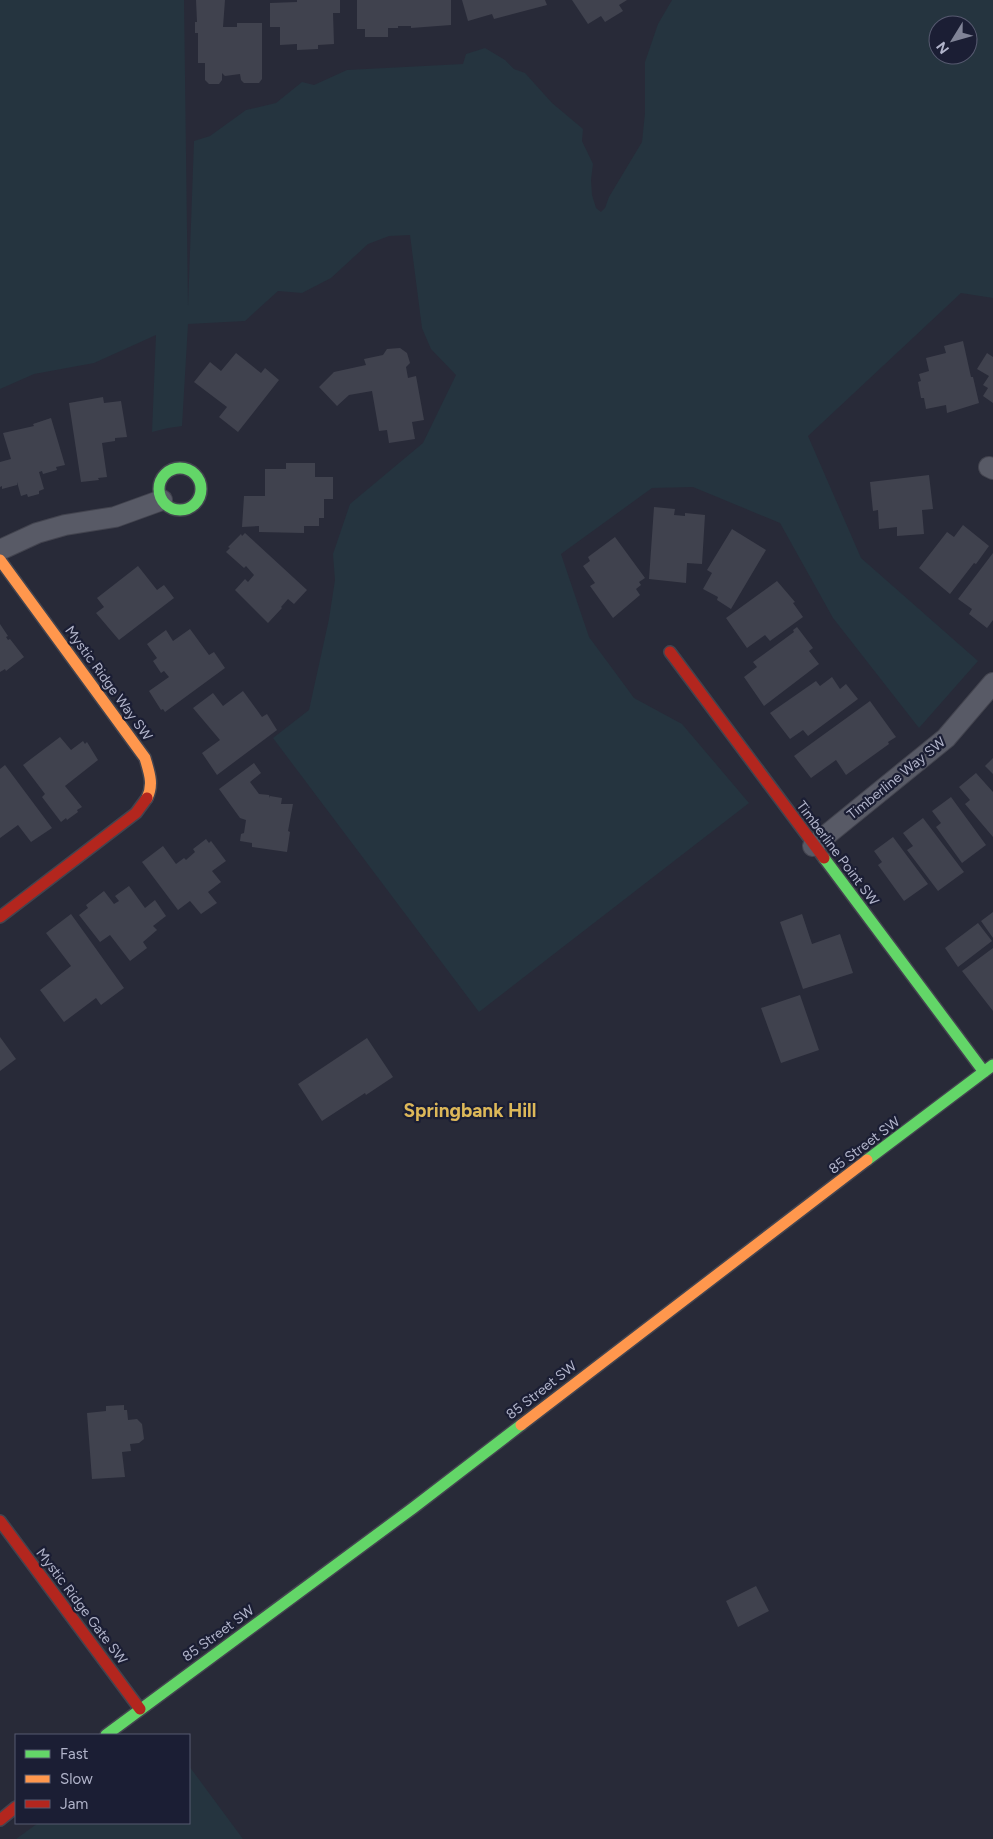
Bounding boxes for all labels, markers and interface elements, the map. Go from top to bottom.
north arrow [928,15,978,65]
text: N [933,38,953,57]
street label: Mystic Ridge Way SW [61,623,156,744]
street label: Timberline Way SW [844,733,949,823]
street label: Timberline Point SW [793,798,883,909]
district label: Springbank Hill [404,1099,536,1122]
street label: 85 Street SW [825,1113,904,1178]
street label: 85 Street SW [503,1357,580,1423]
street label: Mystic Ridge Gate SW [32,1545,131,1668]
street label: 85 Street SW [179,1601,258,1665]
legend [15,1734,190,1824]
text: Fast [60,1745,89,1763]
text: Slow [60,1770,93,1788]
text: Jam [60,1795,88,1813]

